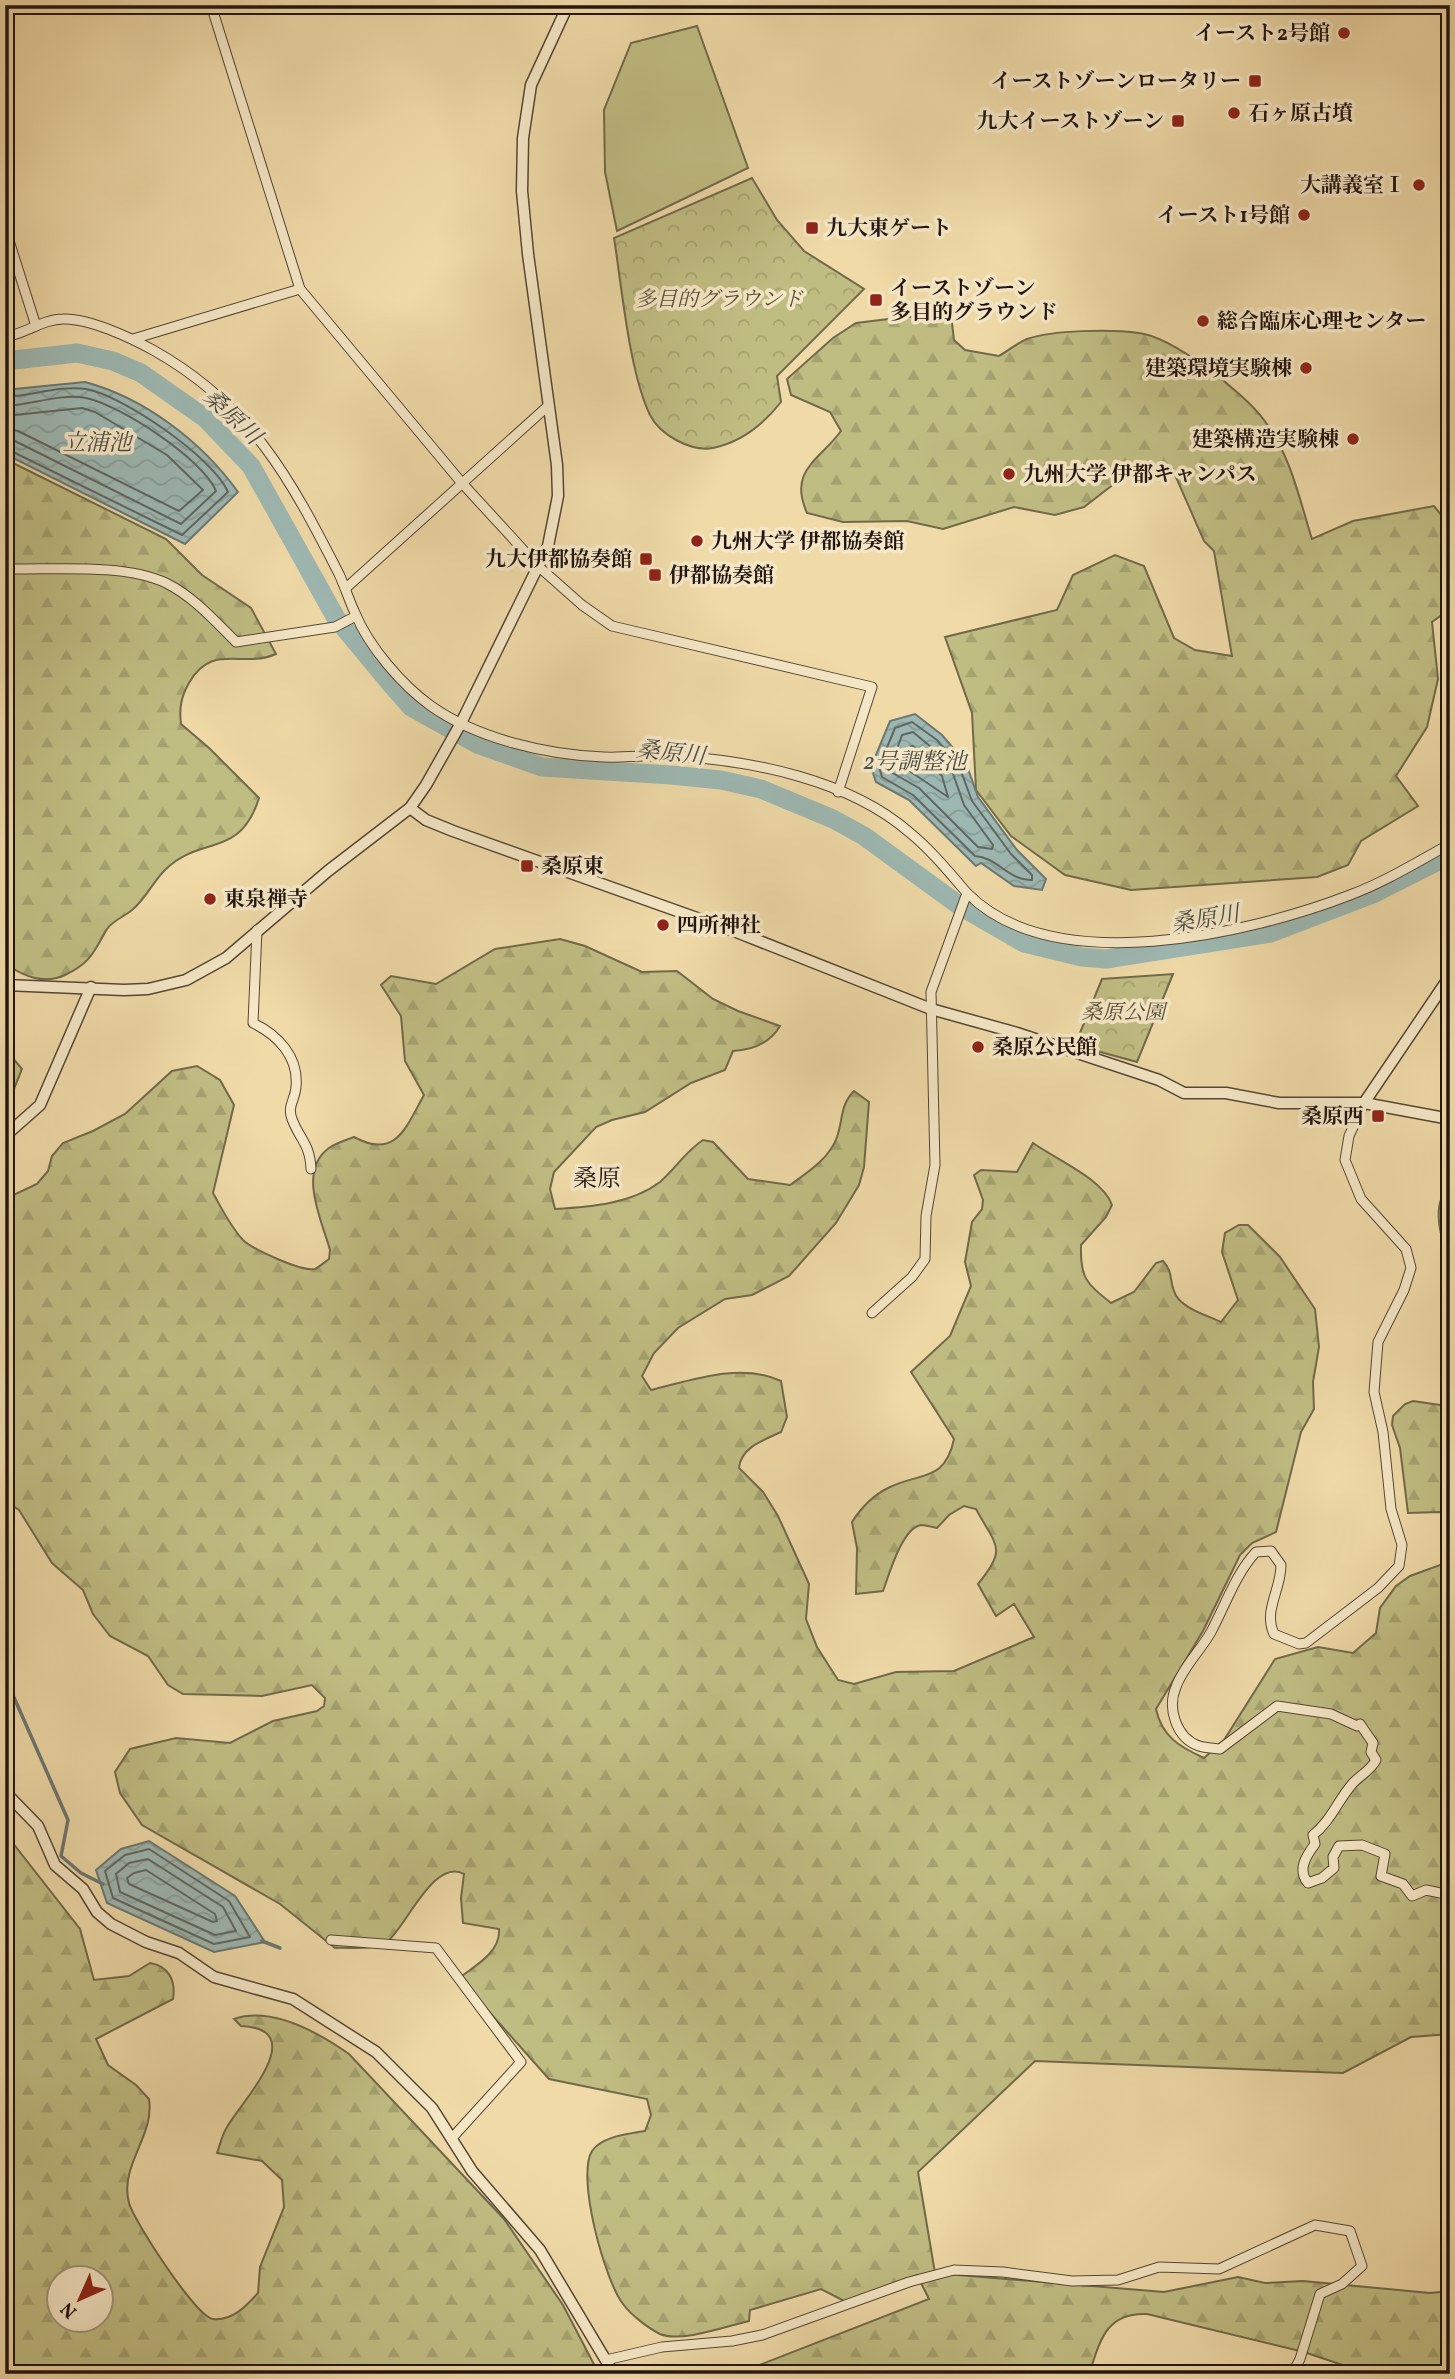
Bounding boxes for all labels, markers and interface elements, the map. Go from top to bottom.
place label: イースト2号館 [1194,20,1330,49]
marker: イースト2号館 [1336,25,1352,41]
place label: イーストゾーンロータリー [990,68,1241,97]
marker: イーストゾーンロータリー [1247,73,1263,89]
place label: 石ヶ原古墳 [1248,100,1353,129]
marker: 石ヶ原古墳 [1226,105,1242,121]
place label: 九大イーストゾーン [976,108,1164,137]
marker: 九大イーストゾーン [1170,113,1186,129]
place label: 大講義室Ⅰ [1300,172,1405,201]
marker: 大講義室Ⅰ [1411,177,1427,193]
place label: イースト1号館 [1157,202,1290,231]
marker: イースト1号館 [1296,207,1312,223]
place label: 九大東ゲート [826,215,952,244]
marker: 九大東ゲート [804,220,820,236]
place label: イーストゾーン 多目的グラウンド [890,275,1058,328]
park label: 多目的グラウンド [635,286,804,315]
marker: イーストゾーン 多目的グラウンド [868,292,884,308]
place label: 総合臨床心理センター [1217,308,1426,337]
marker: 総合臨床心理センター [1195,313,1211,329]
place label: 建築環境実験棟 [1145,355,1292,384]
marker: 建築環境実験棟 [1298,360,1314,376]
water label: 桑原川 [195,382,270,455]
place label: 建築構造実験棟 [1192,426,1339,455]
water label: 立浦池 [63,428,135,460]
marker: 建築構造実験棟 [1345,431,1361,447]
place label: 九州大学 伊都キャンパス [1023,461,1257,490]
marker: 九州大学 伊都キャンパス [1001,466,1017,482]
place label: 九州大学 伊都協奏館 [711,528,904,557]
marker: 九州大学 伊都協奏館 [689,533,705,549]
place label: 九大伊都協奏館 [485,546,632,575]
marker: 九大伊都協奏館 [638,551,654,567]
place label: 伊都協奏館 [669,562,774,591]
marker: 伊都協奏館 [647,567,663,583]
water label: 桑原川 [635,734,710,774]
water label: 2号調整池 [863,747,970,779]
place label: 桑原東 [541,853,604,882]
marker: 桑原東 [519,858,535,874]
place label: 東泉禅寺 [224,886,308,915]
marker: 東泉禅寺 [202,891,218,907]
water label: 桑原川 [1169,898,1245,941]
place label: 四所神社 [677,912,761,941]
marker: 四所神社 [655,917,671,933]
park label: 桑原公園 [1081,999,1168,1028]
place label: 桑原公民館 [992,1034,1097,1063]
marker: 桑原公民館 [970,1039,986,1055]
place label: 桑原西 [1301,1103,1364,1132]
marker: 桑原西 [1370,1108,1386,1124]
district label: 桑原 [573,1163,621,1197]
north arrow [46,2264,116,2334]
text: N [55,2295,83,2324]

